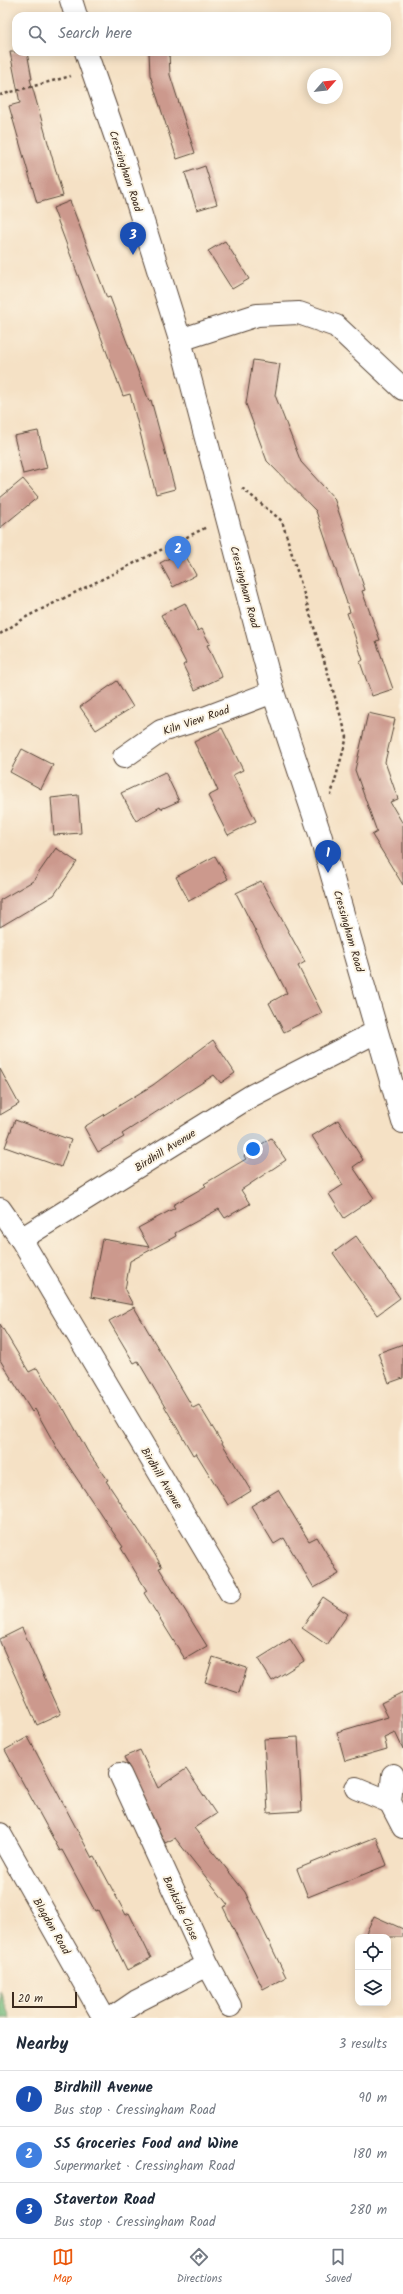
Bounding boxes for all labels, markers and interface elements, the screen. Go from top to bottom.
search box [12,12,391,56]
text: Search here [58,22,132,46]
icon: search [26,23,48,45]
north arrow [307,68,343,104]
street label: Cressingham Road [103,128,147,215]
pin: 3 [120,222,146,255]
pin: 2 [165,536,191,569]
street label: Cressingham Road [224,544,264,631]
street label: Kiln View Road [161,701,233,741]
pin: 1 [315,840,341,873]
street label: Cressingham Road [328,888,368,975]
street label: Birdhill Avenue [131,1125,200,1177]
your location [243,1139,263,1159]
street label: Birdhill Avenue [136,1444,187,1513]
street label: Bankside Close [157,1873,203,1944]
street label: Blagdon Road [28,1895,75,1959]
map controls [355,1934,391,2006]
button: locate [355,1934,391,1970]
button: layers [355,1970,391,2006]
scale bar [12,1990,77,2009]
text: 20 m [18,1990,43,2008]
text: Nearby [16,2031,68,2058]
text: 3 results [339,2034,387,2055]
text: Birdhill Avenue [54,2076,153,2100]
text: 1 [27,2088,31,2109]
text: 90 m [359,2088,387,2109]
text: Bus stop · Cressingham Road [54,2100,215,2121]
text: SS Groceries Food and Wine [54,2132,238,2156]
text: 2 [25,2144,33,2165]
text: 180 m [353,2144,387,2165]
text: Supermarket · Cressingham Road [54,2156,235,2177]
text: Staverton Road [54,2188,155,2212]
text: 3 [25,2200,33,2221]
text: 280 m [350,2200,387,2221]
text: Bus stop · Cressingham Road [54,2212,215,2233]
tab: Map [52,2246,74,2288]
tab: Directions [177,2246,222,2288]
tab: Saved [325,2246,351,2288]

